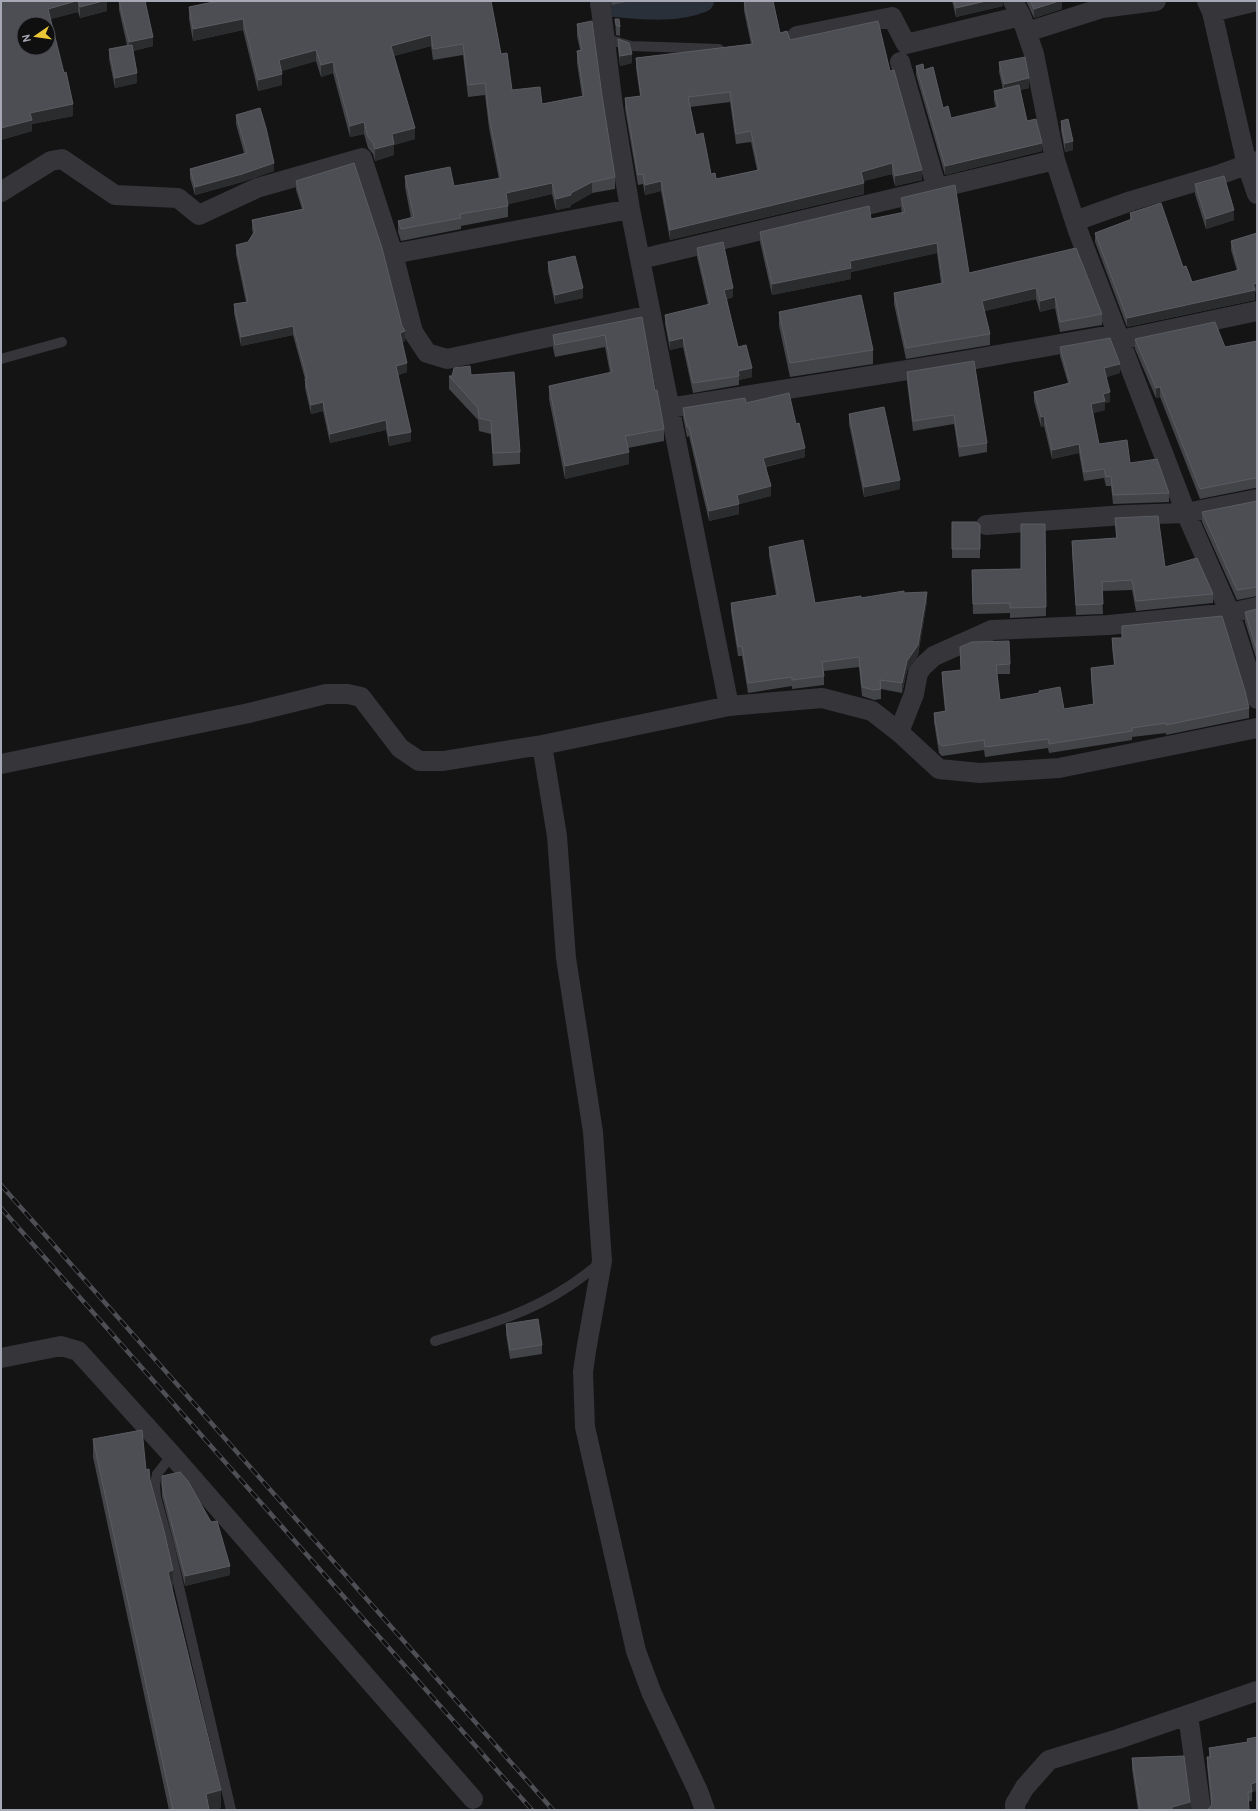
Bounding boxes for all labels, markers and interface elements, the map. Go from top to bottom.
north arrow [16,16,56,56]
text: N [20,33,35,43]

